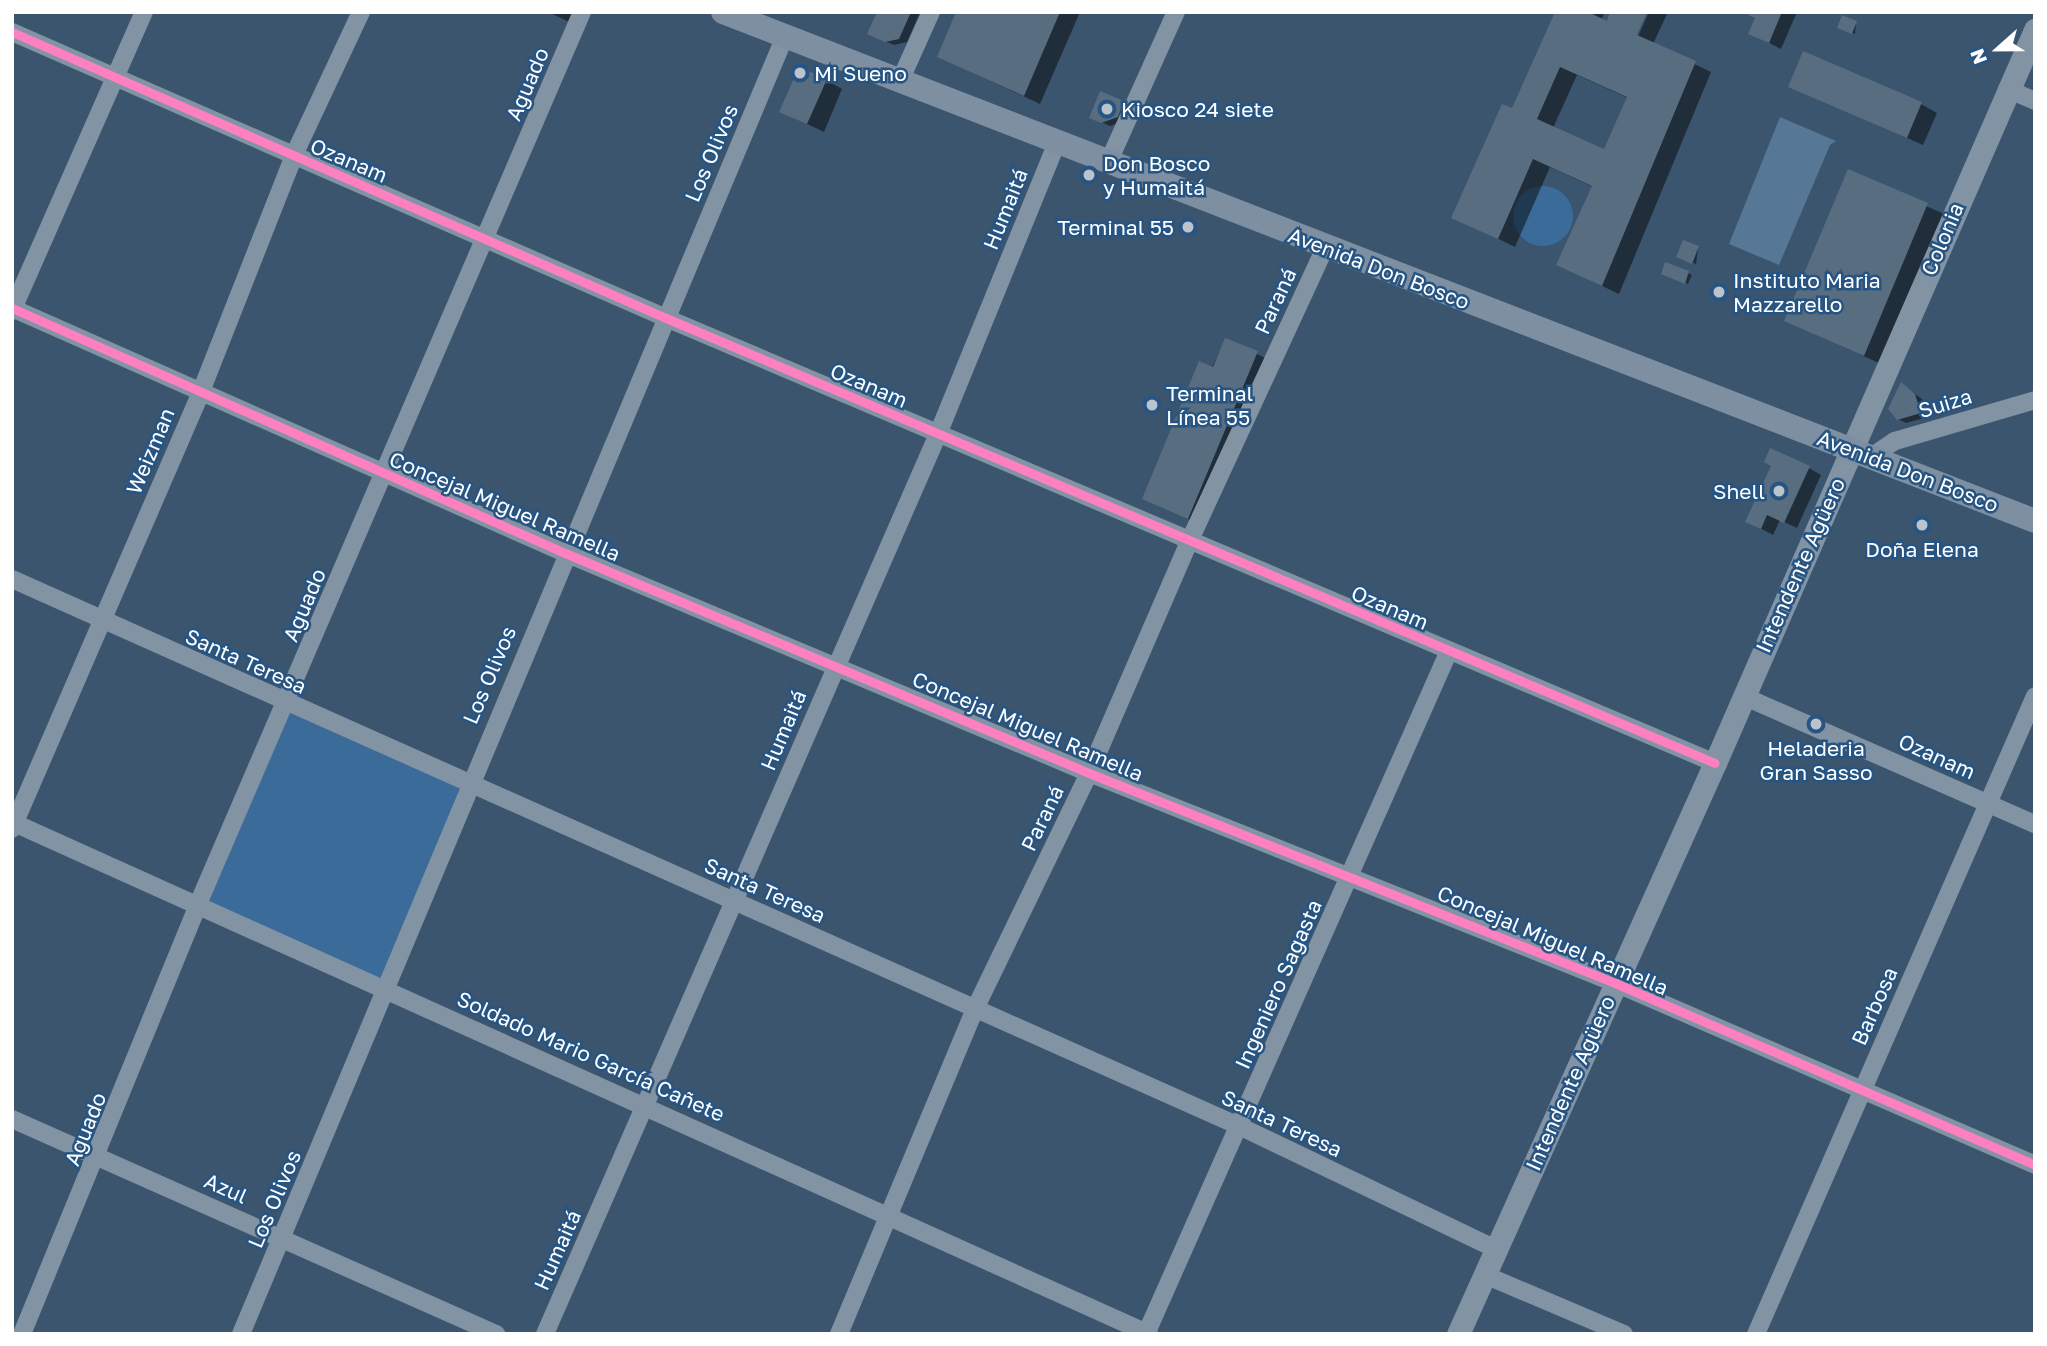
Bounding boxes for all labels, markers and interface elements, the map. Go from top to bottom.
north arrow [1963,14,2033,84]
street label: Aguado [500,44,554,124]
text: N [1965,46,1991,68]
place label: Mi Sueno [814,60,907,86]
marker: Mi Sueno [792,65,808,81]
place label: Kiosco 24 siete [1121,96,1274,122]
street label: Los Olivos [679,100,743,206]
marker: Kiosco 24 siete [1099,101,1115,117]
street label: Ozanam [307,133,391,187]
place label: Don Bosco y Humaitá [1103,150,1210,200]
street label: Humaitá [977,165,1033,253]
marker: Don Bosco y Humaitá [1081,167,1097,183]
street label: Colonia [1915,199,1969,279]
place label: Terminal 55 [1057,214,1174,240]
marker: Terminal 55 [1180,219,1196,235]
street label: Avenida Don Bosco [1285,222,1473,314]
street label: Paraná [1249,264,1301,338]
place label: Instituto Maria Mazzarello [1733,267,1881,317]
marker: Instituto Maria Mazzarello [1711,284,1727,300]
street label: Ozanam [827,358,911,412]
place label: Terminal Línea 55 [1166,380,1253,430]
street label: Suiza [1915,383,1975,423]
marker: Terminal Línea 55 [1144,397,1160,413]
street label: Weizman [121,404,179,498]
street label: Avenida Don Bosco [1814,425,2002,517]
street label: Concejal Miguel Ramella [386,446,624,566]
street label: Intendente Agüero [1750,474,1850,656]
place label: Shell [1713,478,1765,504]
marker: Shell [1771,483,1787,499]
marker: Doña Elena [1914,517,1930,533]
place label: Doña Elena [1865,536,1979,562]
street label: Aguado [277,565,331,645]
street label: Ozanam [1348,580,1432,634]
street label: Los Olivos [457,622,521,728]
street label: Santa Teresa [181,623,311,699]
street label: Concejal Miguel Ramella [909,666,1147,786]
street label: Humaitá [755,686,811,774]
marker: Heladeria Gran Sasso [1808,716,1824,732]
street label: Ozanam [1895,728,1979,784]
place label: Heladeria Gran Sasso [1760,735,1872,785]
street label: Paraná [1015,781,1069,855]
street label: Santa Teresa [700,852,830,928]
street label: Concejal Miguel Ramella [1434,880,1672,1000]
street label: Ingeniero Sagasta [1229,895,1327,1073]
street label: Barbosa [1846,963,1902,1049]
street label: Soldado Mario García Cañete [453,985,729,1127]
street label: Intendente Agüero [1520,992,1620,1174]
street label: Santa Teresa [1218,1084,1346,1162]
street label: Aguado [59,1089,111,1169]
street label: Los Olivos [242,1146,306,1252]
street label: Azul [201,1167,251,1209]
street label: Humaitá [528,1206,586,1294]

